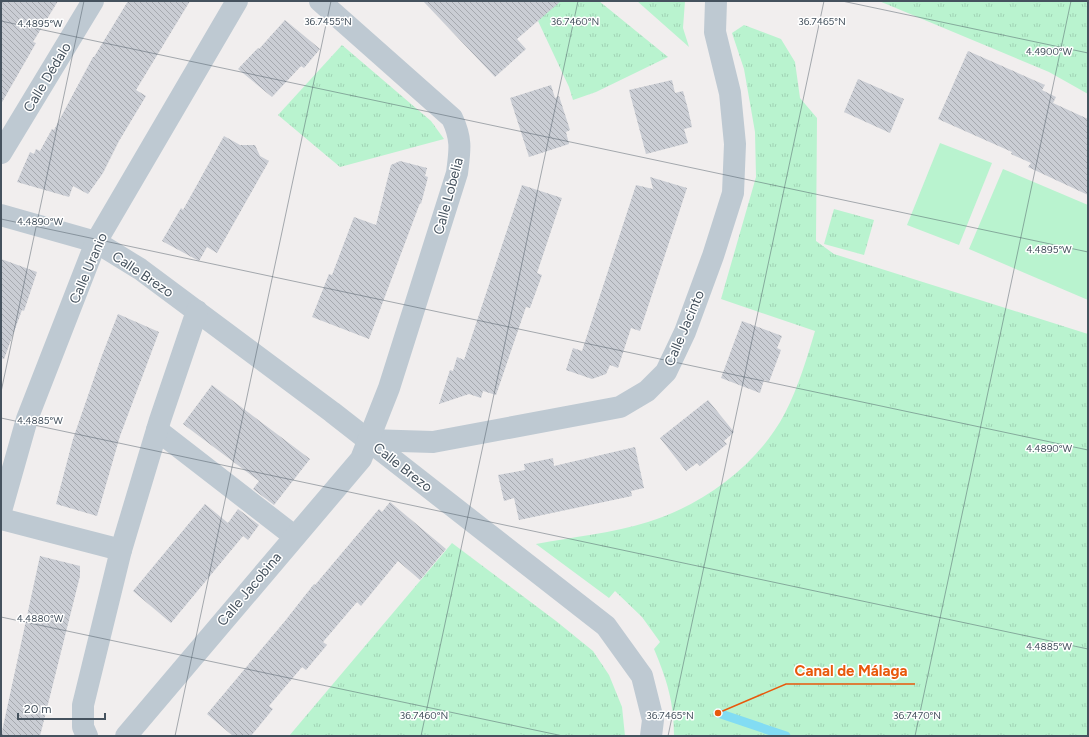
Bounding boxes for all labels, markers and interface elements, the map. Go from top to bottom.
text: 36.7455°N [304,15,352,28]
text: 36.7460°N [551,15,599,28]
text: 36.7465°N [798,15,846,28]
text: 4.4895°W [17,17,63,30]
street label: Calle Dédalo [20,39,75,115]
text: 4.4900°W [1026,45,1073,58]
street label: Calle Lobelia [430,156,467,237]
text: 4.4890°W [17,215,63,228]
street label: Calle Uranio [66,230,111,306]
text: 4.4895°W [1026,243,1072,256]
street label: Calle Brezo [109,248,177,301]
street label: Calle Jacinto [661,288,708,369]
text: 4.4885°W [17,414,63,427]
street label: Calle Brezo [370,439,436,496]
text: 4.4890°W [1026,442,1072,455]
street label: Calle Jacobina [214,549,285,630]
text: 4.4880°W [17,612,64,625]
text: 4.4885°W [1026,640,1072,653]
callout: Canal de Málaga [786,657,915,684]
text: Canal de Málaga [795,662,907,680]
scale bar [18,695,105,721]
text: 20 m [24,702,52,716]
text: 36.7460°N [400,709,448,722]
text: 36.7465°N [646,709,694,722]
text: 36.7470°N [893,709,941,722]

